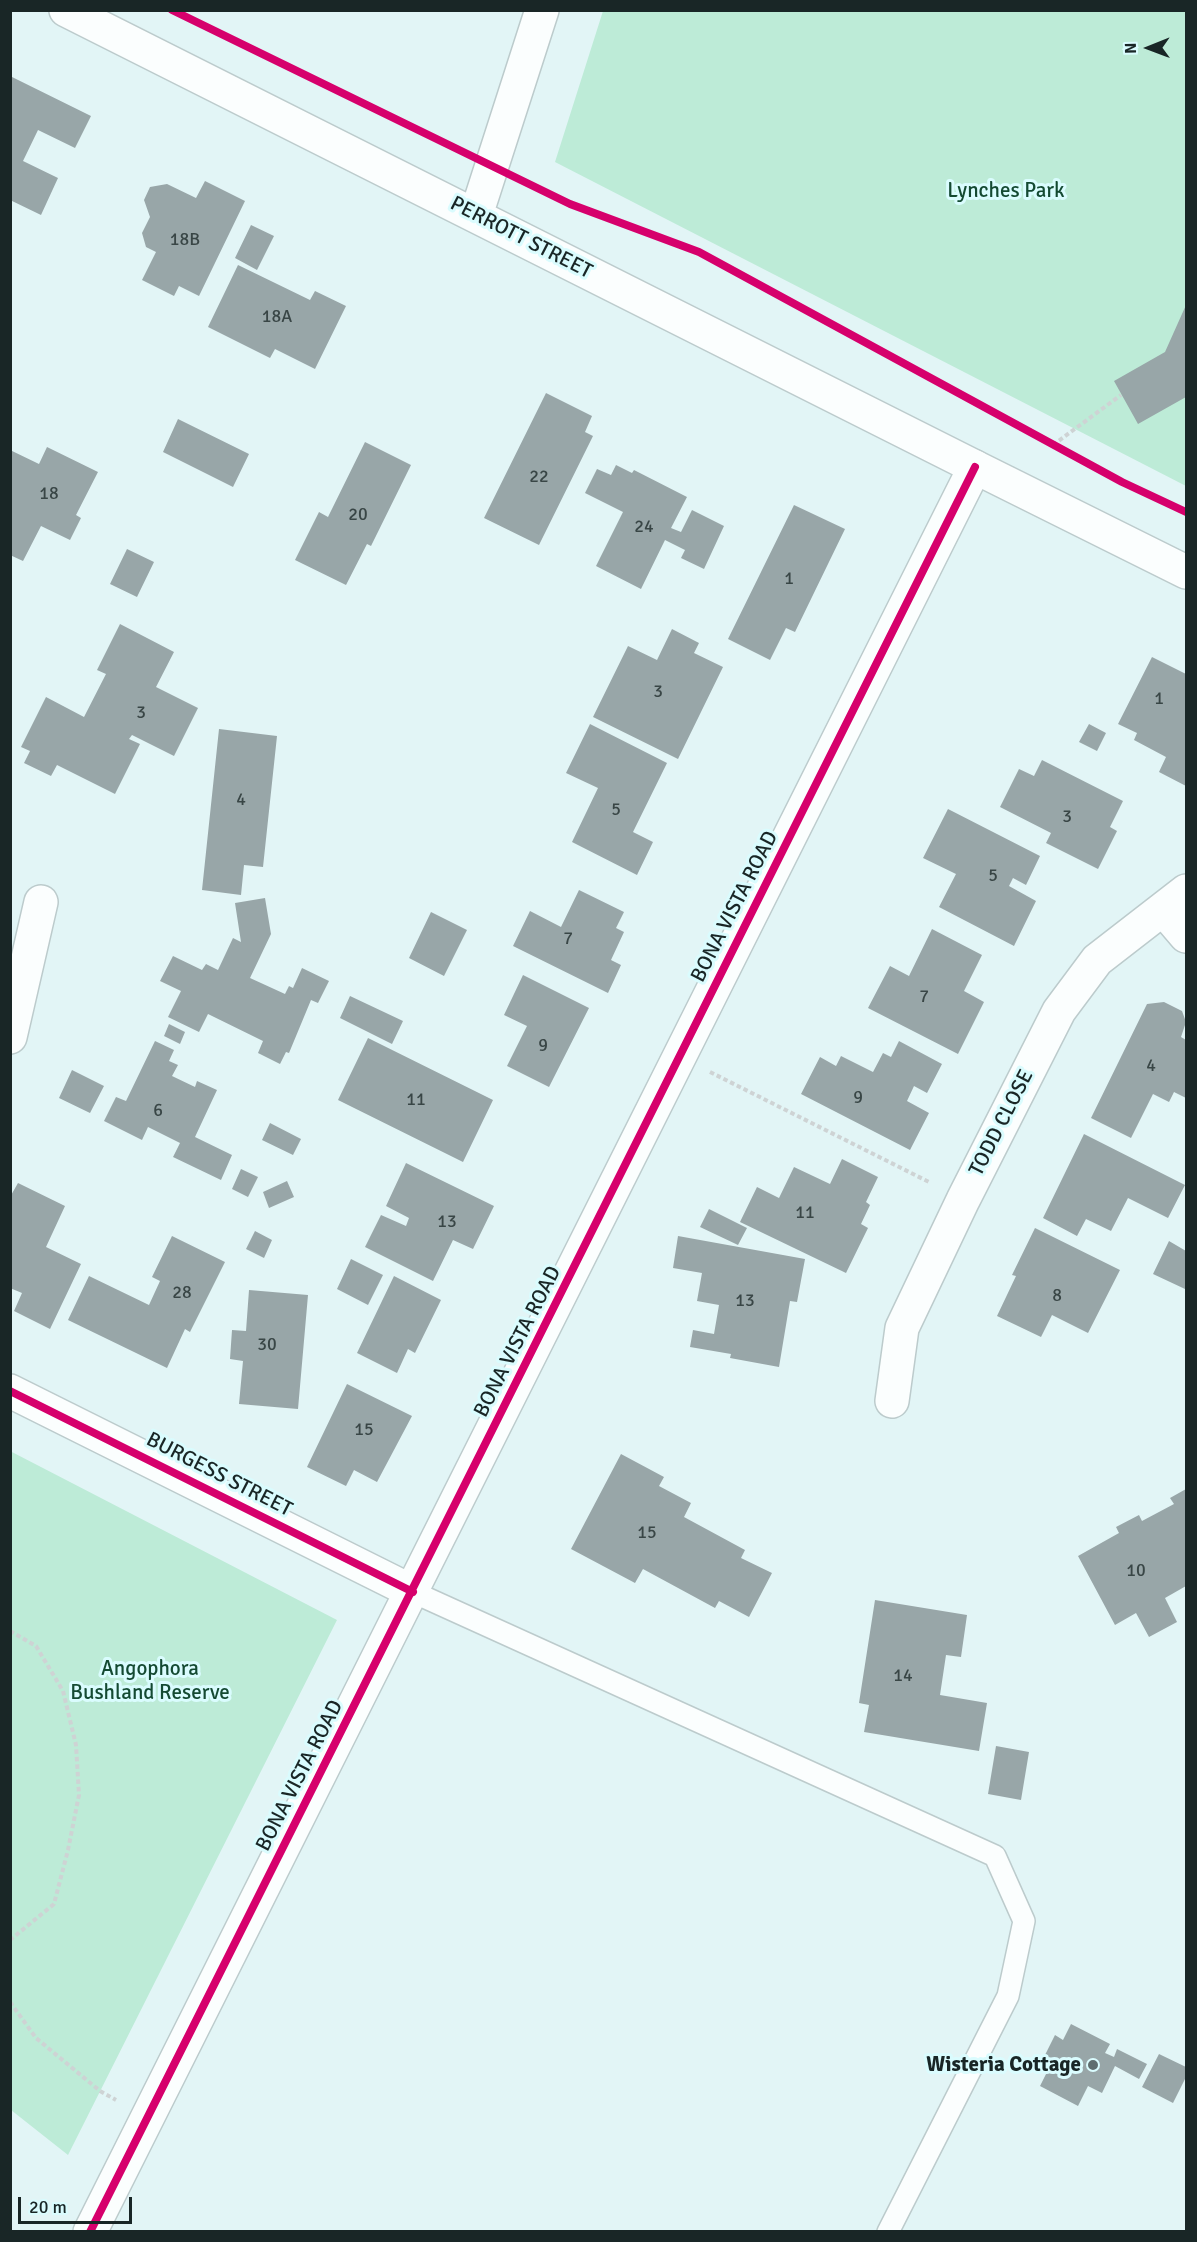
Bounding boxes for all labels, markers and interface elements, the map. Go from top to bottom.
north arrow [1119,18,1179,78]
text: N [1121,43,1141,54]
park label: Lynches Park [947,178,1065,204]
street label: PERROTT STREET [446,191,596,285]
house number: 18B [170,229,200,251]
house number: 18A [262,306,292,328]
house number: 22 [529,466,549,488]
house number: 18 [39,483,59,505]
house number: 20 [348,504,368,526]
house number: 24 [634,516,654,538]
house number: 1 [784,568,794,590]
house number: 3 [653,681,663,703]
house number: 1 [1154,688,1164,710]
house number: 3 [136,702,146,724]
house number: 4 [236,789,246,811]
house number: 5 [611,799,621,821]
house number: 3 [1062,806,1072,828]
street label: BONA VISTA ROAD [686,827,784,987]
house number: 5 [988,865,998,887]
house number: 7 [563,928,573,950]
house number: 7 [919,986,929,1008]
house number: 9 [538,1035,548,1057]
house number: 4 [1146,1055,1156,1077]
street label: TODD CLOSE [964,1066,1040,1180]
house number: 9 [853,1087,863,1109]
house number: 11 [406,1089,426,1111]
house number: 6 [153,1100,163,1122]
house number: 11 [795,1202,815,1224]
house number: 13 [437,1211,457,1233]
street label: BONA VISTA ROAD [469,1262,567,1422]
house number: 28 [172,1282,192,1304]
house number: 8 [1052,1285,1062,1307]
house number: 13 [735,1290,755,1312]
house number: 30 [257,1334,277,1356]
house number: 15 [354,1419,374,1441]
street label: BURGESS STREET [142,1427,296,1523]
house number: 15 [637,1522,657,1544]
house number: 10 [1126,1560,1146,1582]
park label: Angophora Bushland Reserve [70,1656,230,1706]
house number: 14 [893,1665,913,1687]
street label: BONA VISTA ROAD [251,1696,349,1856]
place label: Wisteria Cottage [926,2052,1081,2078]
marker: Wisteria Cottage [1086,2058,1100,2072]
scale bar [21,2185,135,2223]
text: 20 m [29,2196,67,2218]

